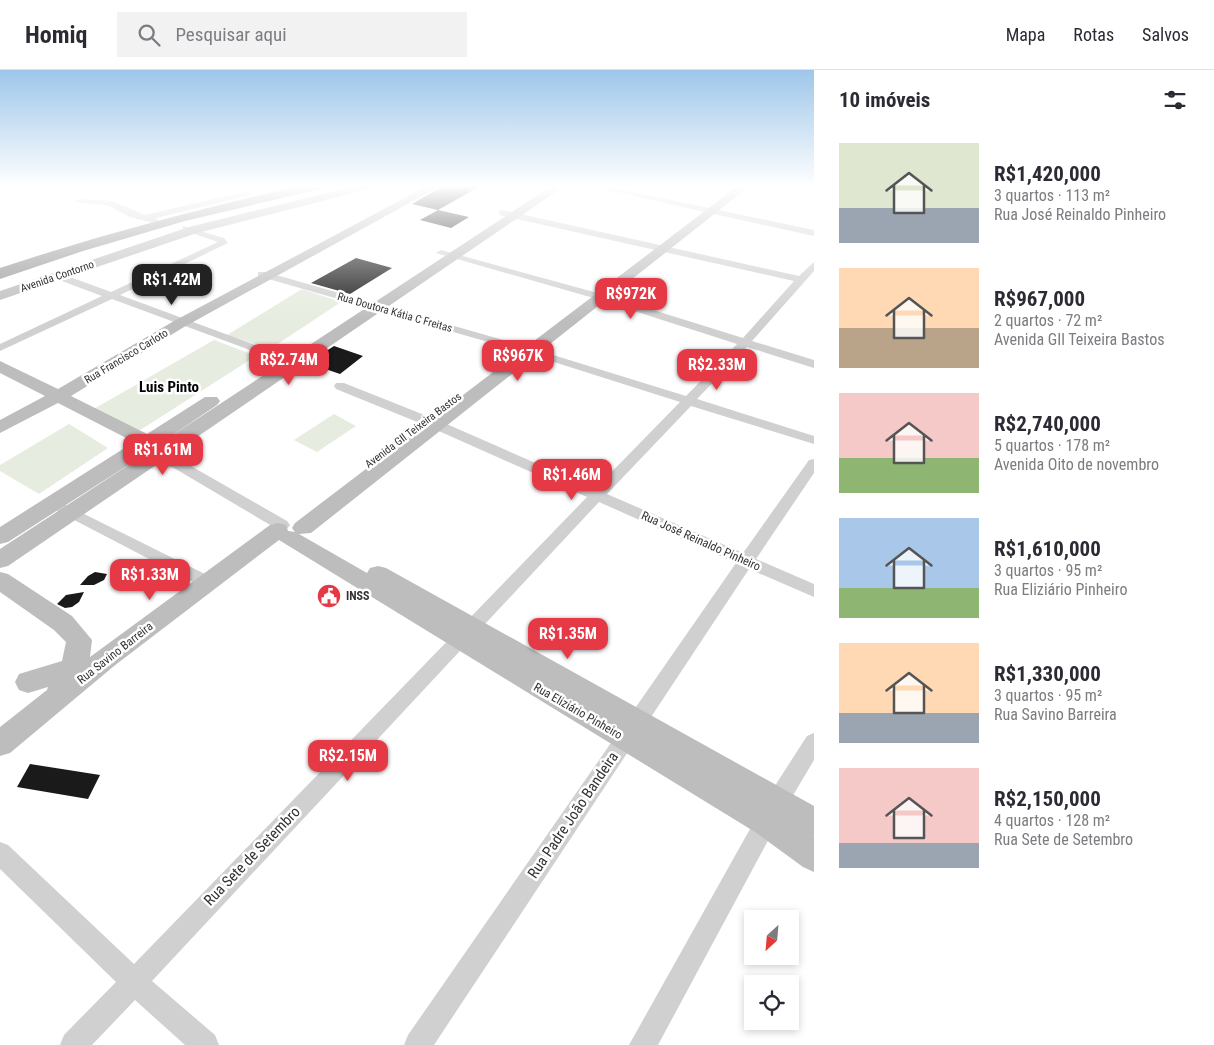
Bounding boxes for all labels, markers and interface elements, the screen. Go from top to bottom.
search box [117,12,467,57]
text: Homiq [25,21,87,49]
icon: search [135,21,163,49]
text: Pesquisar aqui [175,23,287,46]
text: Mapa [1006,24,1045,45]
text: Rotas [1073,24,1114,45]
text: Salvos [1142,24,1189,45]
icon: filters [1161,86,1189,114]
text: 10 imóveis [839,88,930,112]
text: R$1,420,000 [994,162,1101,186]
icon: home [879,163,939,223]
text: 3 quartos · 113 m² [994,186,1110,205]
text: Rua José Reinaldo Pinheiro [994,205,1166,224]
street label: Avenida Contorno [19,258,96,295]
pin: R$1.42M [126,264,218,306]
text: R$1.42M [143,270,201,289]
pin: R$972K [590,278,672,320]
text: R$972K [606,284,656,303]
text: R$967,000 [994,287,1085,311]
icon: home [879,288,939,348]
street label: Rua Doutora Kátia C Freitas [336,290,454,335]
text: 2 quartos · 72 m² [994,311,1102,330]
street label: Rua Francisco Carloto [82,326,171,387]
text: Avenida GIl Teixeira Bastos [994,330,1165,349]
pin: R$967K [477,340,559,382]
pin: R$2.74M [243,344,335,386]
text: R$967K [493,346,543,365]
pin: R$2.33M [671,348,763,391]
text: R$2.74M [260,350,318,369]
text: R$2.33M [688,355,746,374]
district label: Luis Pinto [139,378,199,396]
street label: Avenida GIl Teixeira Bastos [363,390,464,471]
text: R$2,740,000 [994,412,1101,436]
icon: home [879,413,939,473]
pin: R$1.61M [117,434,209,476]
text: 5 quartos · 178 m² [994,436,1110,455]
text: R$1.61M [134,440,192,459]
text: Avenida Oito de novembro [994,455,1159,474]
pin: R$1.46M [526,458,618,501]
text: R$1.46M [543,465,601,484]
street label: Rua José Reinaldo Pinheiro [639,508,763,574]
text: R$1,610,000 [994,537,1101,561]
icon: home [879,538,939,598]
pin: R$1.33M [104,558,196,601]
text: 3 quartos · 95 m² [994,561,1102,580]
text: R$1.33M [121,565,179,584]
text: Rua Eliziário Pinheiro [994,580,1127,599]
public building icon: INSS [316,583,342,609]
place label: INSS [346,589,370,603]
pin: R$1.35M [522,618,614,660]
street label: Rua Savino Barreira [74,619,156,687]
text: R$1.35M [539,624,597,643]
text: R$1,330,000 [994,662,1101,686]
icon: home [879,663,939,723]
street label: Rua Eliziário Pinheiro [531,680,625,742]
text: 3 quartos · 95 m² [994,686,1102,705]
text: Rua Savino Barreira [994,705,1117,724]
pin: R$2.15M [302,740,394,782]
text: R$2.15M [319,746,377,765]
street label: Rua Padre João Bandeira [524,748,622,882]
text: R$2,150,000 [994,787,1101,811]
icon: home [879,788,939,848]
street label: Rua Sete de Setembro [200,803,304,909]
text: 4 quartos · 128 m² [994,811,1110,830]
text: Rua Sete de Setembro [994,830,1133,849]
north arrow [744,910,799,965]
map controls [744,910,799,1030]
button: locate [744,975,799,1030]

